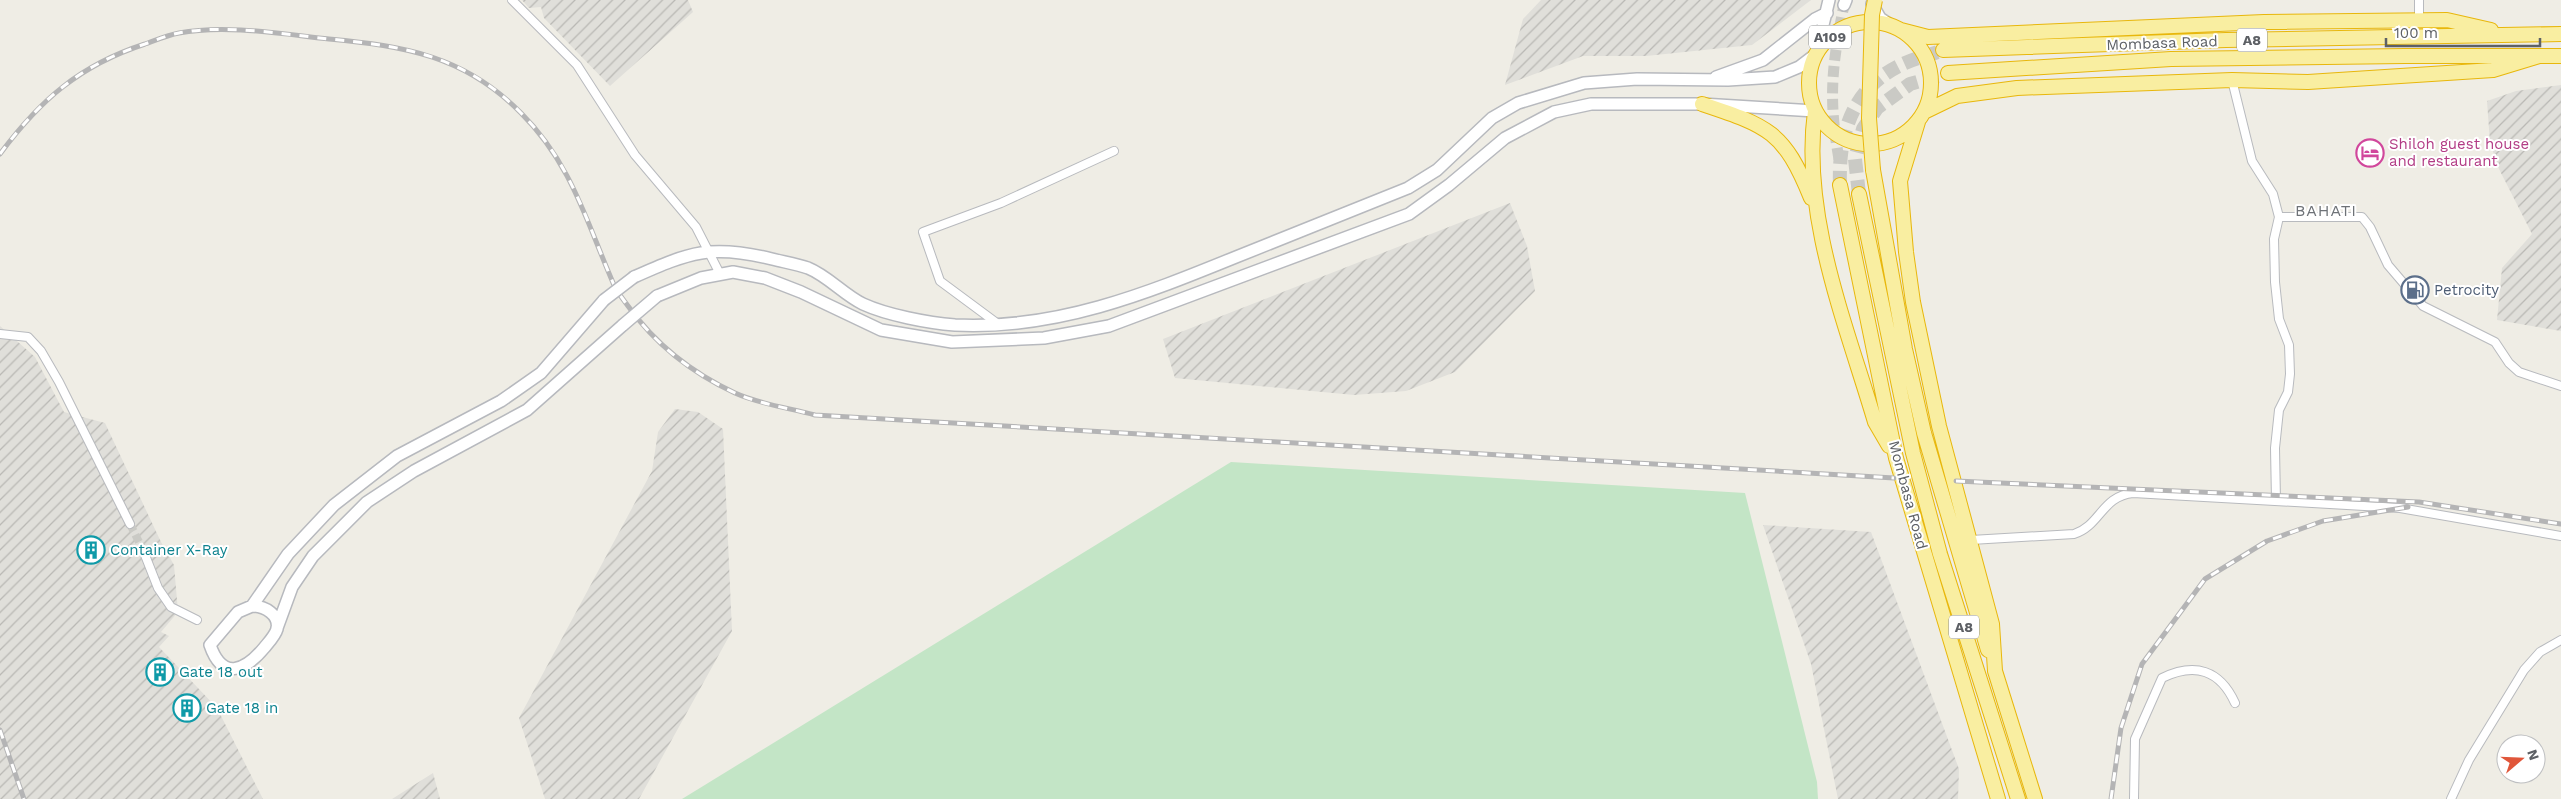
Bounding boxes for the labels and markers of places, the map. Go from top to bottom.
place label: Shiloh guest house and restaurant [2389,135,2529,170]
hotel icon: Shiloh guest house and restaurant [2355,138,2385,168]
fuel station icon: Petrocity [2400,275,2430,305]
place label: Petrocity [2434,281,2499,299]
building icon: Container X-Ray [76,535,106,565]
place label: Container X-Ray [110,541,228,559]
building icon: Gate 18 out [145,657,175,687]
place label: Gate 18 out [179,663,263,681]
building icon: Gate 18 in [172,693,202,723]
place label: Gate 18 in [206,699,278,717]

